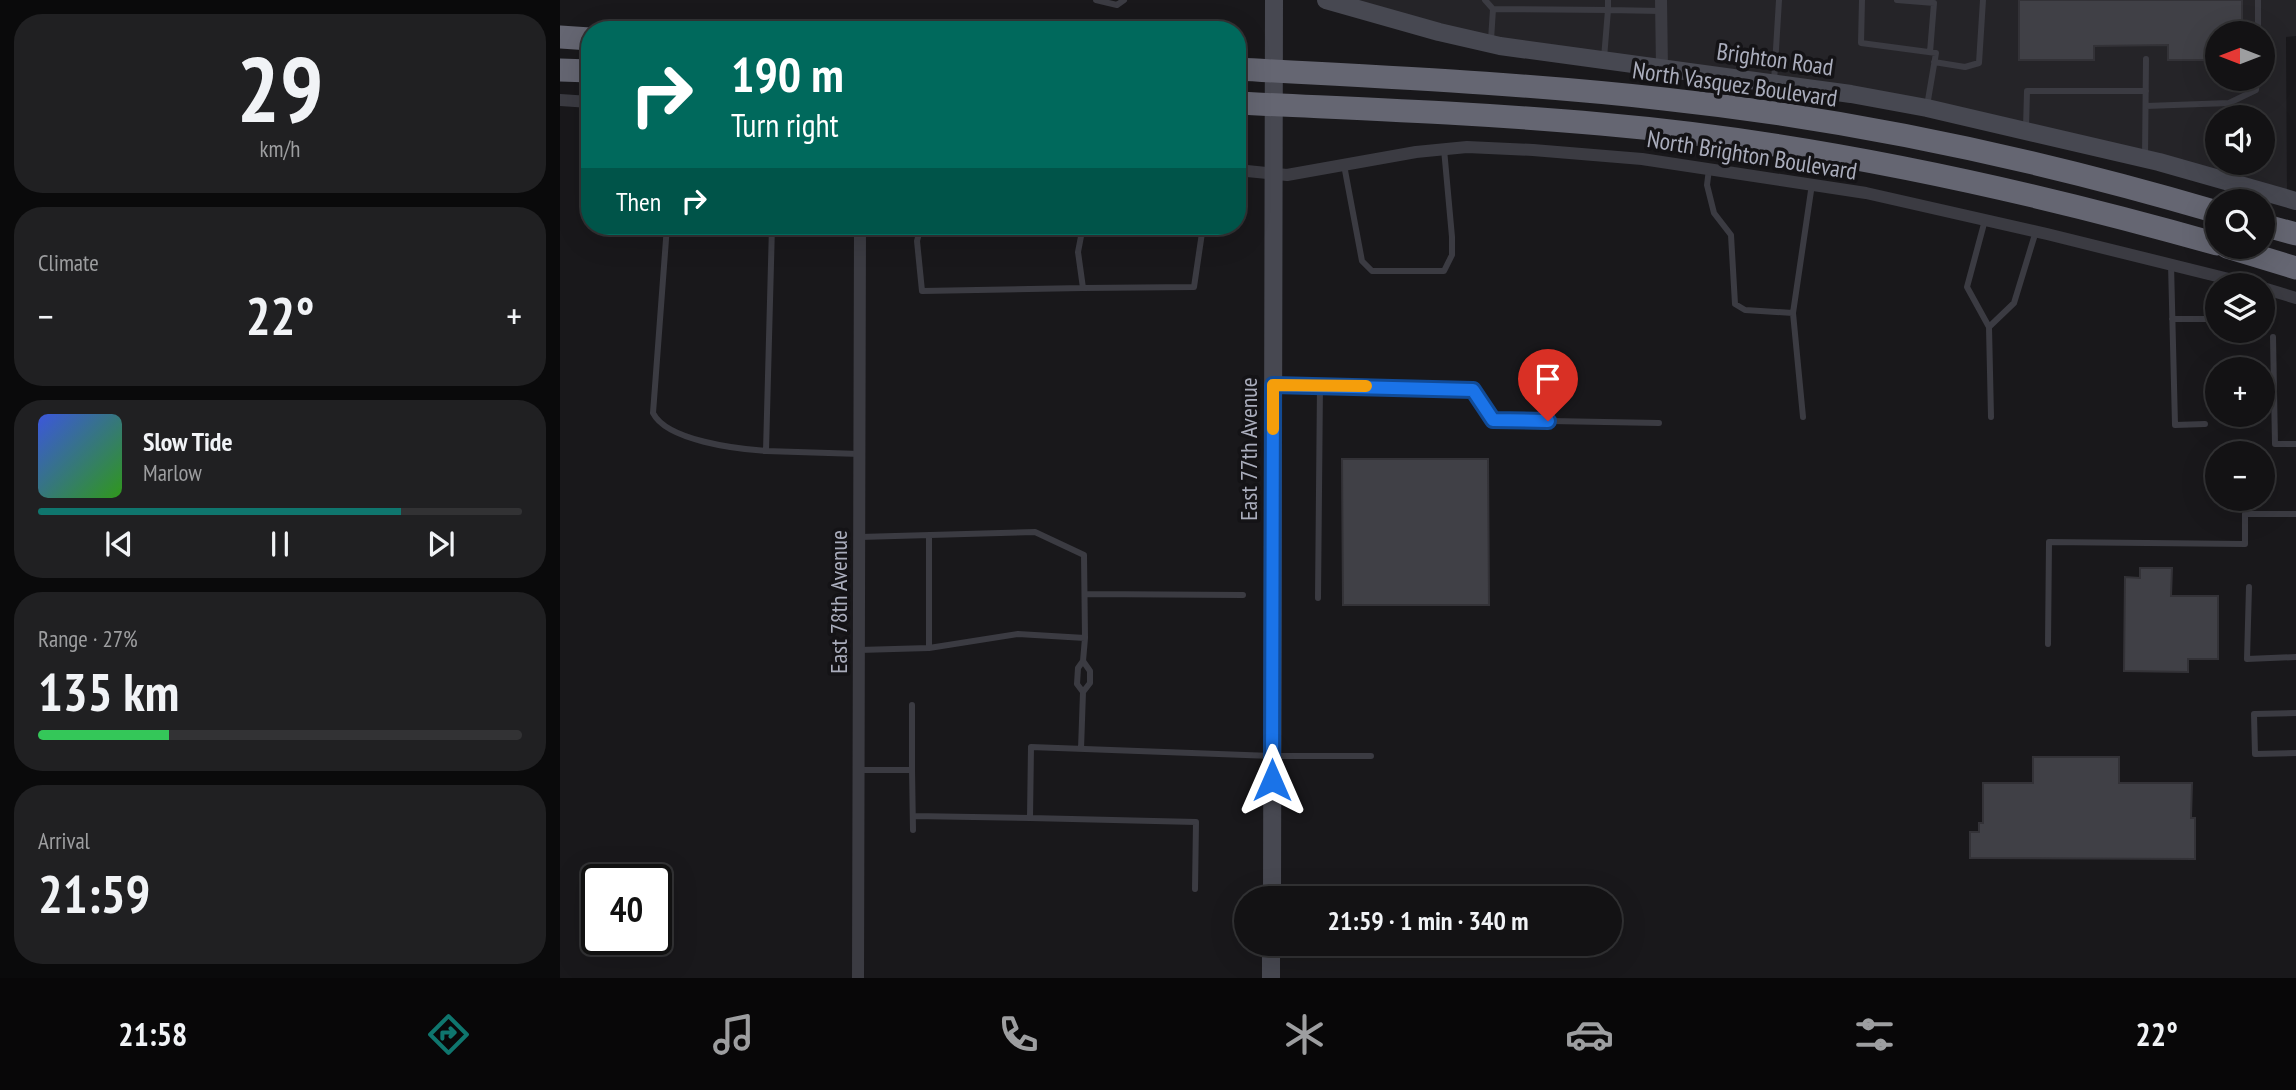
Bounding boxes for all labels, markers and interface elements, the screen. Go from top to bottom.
north arrow [2205,21,2275,91]
map controls [2205,21,2275,511]
text: 29 [237,29,324,147]
street label: Brighton Road [1715,35,1835,83]
text: 190 m [731,42,844,106]
icon: right [616,49,707,140]
street label: North Vasquez Boulevard [1631,54,1839,114]
text: Turn right [731,104,839,146]
button: sound [2205,105,2275,175]
street label: North Brighton Boulevard [1645,123,1859,187]
text: km/h [260,134,300,163]
icon: right [675,182,713,220]
text: Then [616,185,661,218]
button: search [2205,189,2275,259]
text: Climate [38,248,99,277]
button: layers [2205,273,2275,343]
text: 22° [246,282,314,349]
text: − [38,291,54,340]
text: + [506,291,522,340]
pin [1518,349,1578,421]
button: + [2205,357,2275,427]
icon: arrive [1529,360,1567,398]
street label: East 77th Avenue [1233,377,1264,521]
text: Slow Tide [143,425,233,458]
button: − [2205,441,2275,511]
text: Marlow [143,458,202,487]
icon: previous [100,525,138,563]
icon: pause [261,525,299,563]
icon: next [422,525,460,563]
street label: East 78th Avenue [823,530,854,674]
text: Range · 27% [38,624,138,653]
text: 135 km [38,658,179,725]
position arrow [1235,743,1309,817]
text: Arrival [38,826,90,855]
text: 21:59 [38,860,150,927]
speed limit sign: 40 [581,864,672,955]
text: 21:59 · 1 min · 340 m [1328,904,1528,937]
icon: directions [424,1010,473,1059]
icon: music [709,1010,758,1059]
icon: phone [994,1010,1043,1059]
icon: climate [1280,1010,1329,1059]
icon: car [1565,1010,1614,1059]
icon: filters [1850,1010,1899,1059]
text: 21:58 [118,1013,187,1055]
text: 22° [2136,1013,2178,1055]

